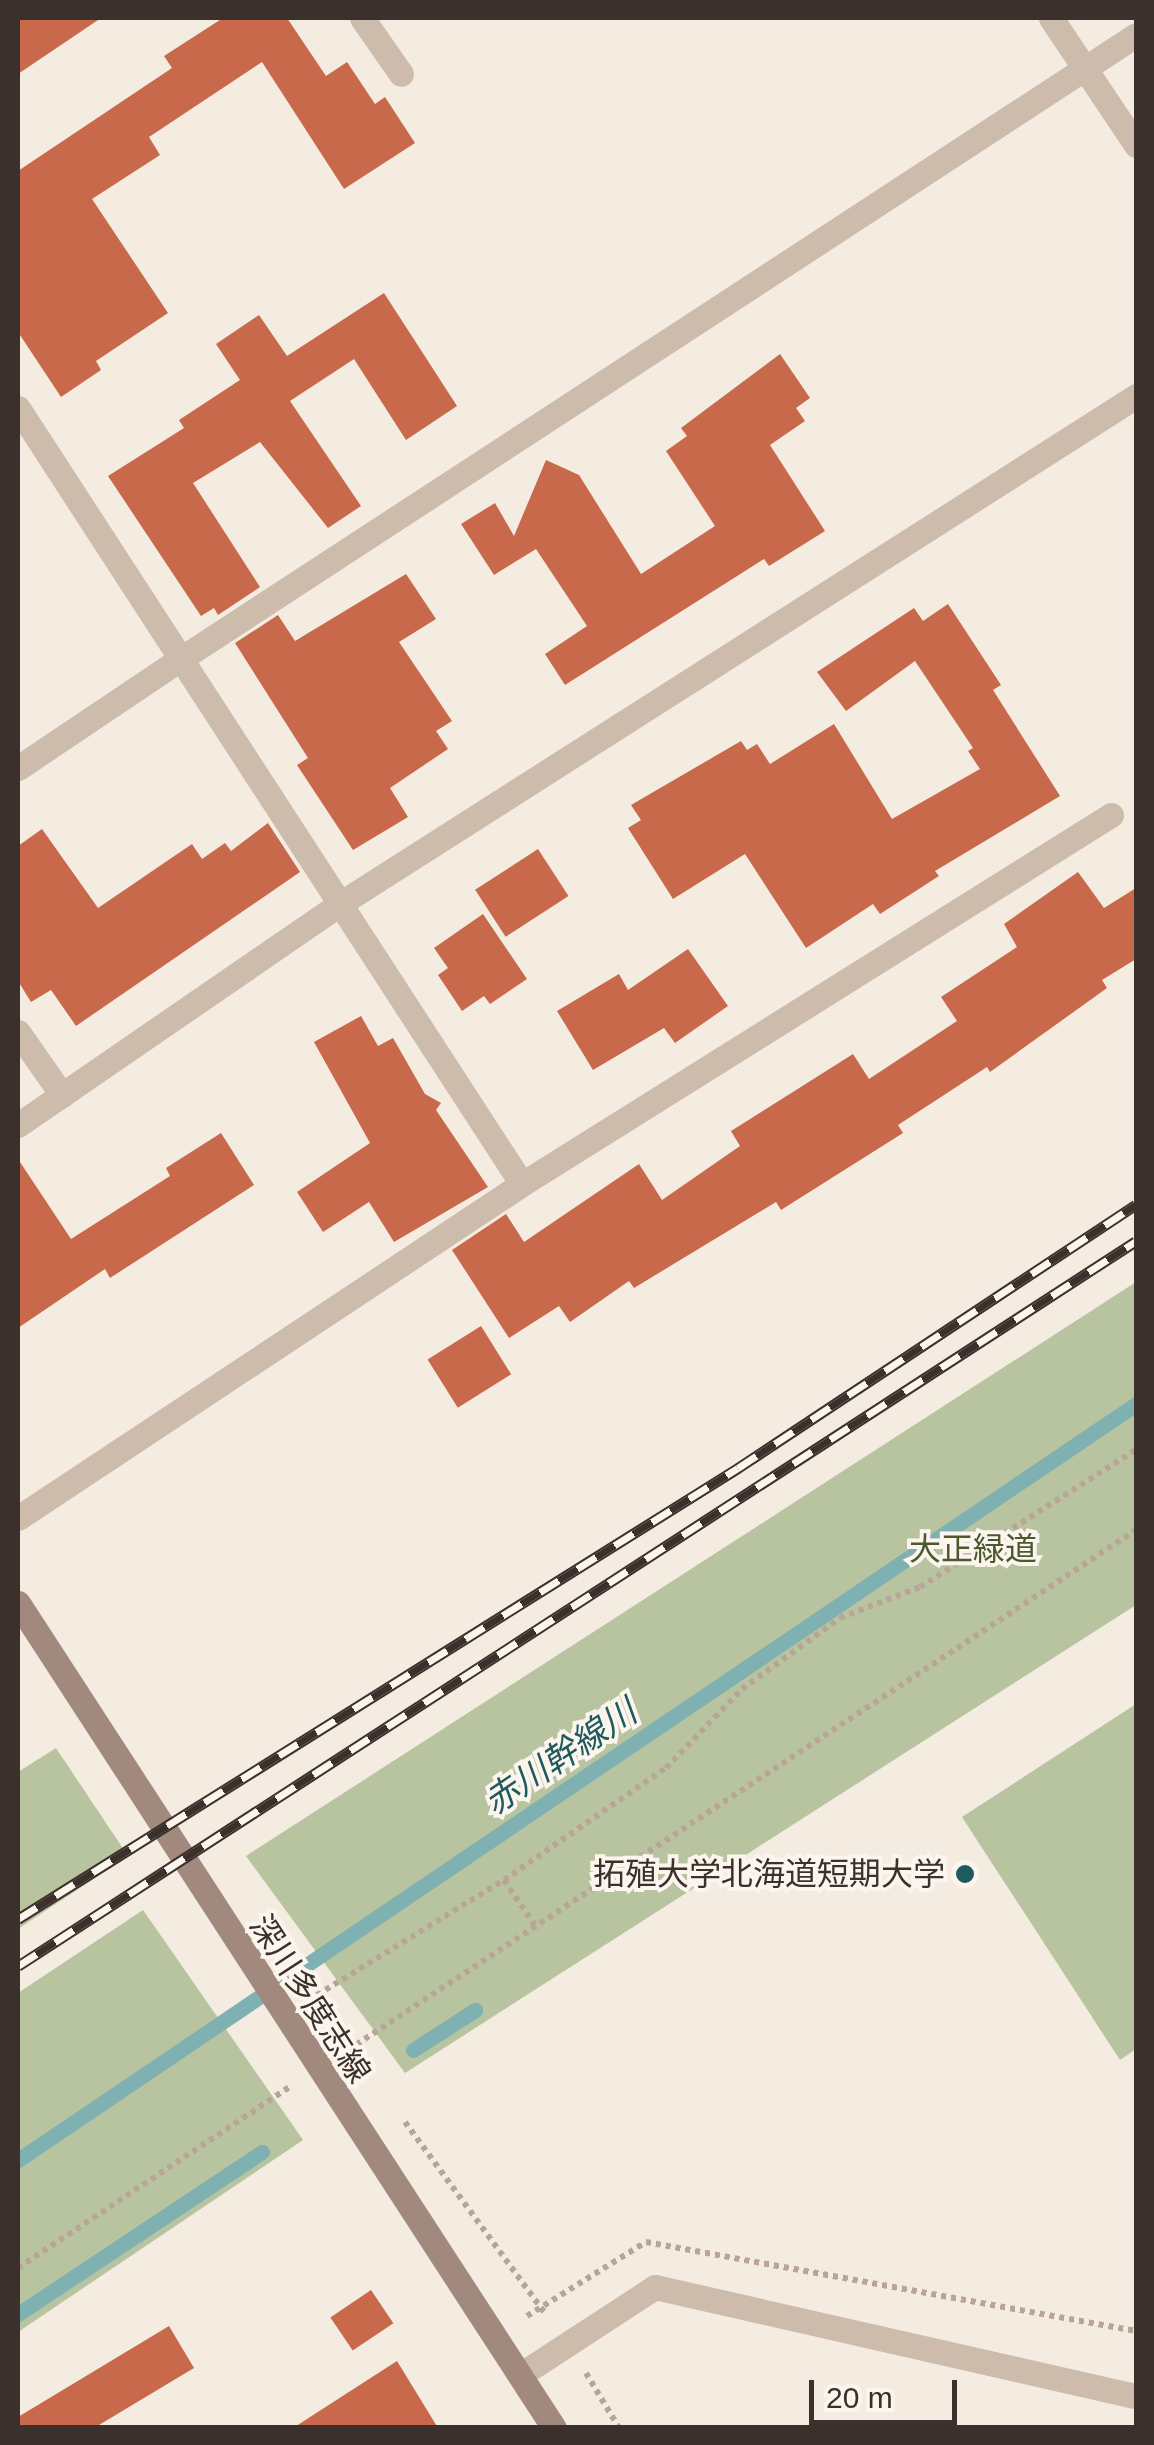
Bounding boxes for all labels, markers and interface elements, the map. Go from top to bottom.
park label: 大正緑道 [909,1530,1037,1568]
water label: 赤川幹線川 [476,1691,644,1823]
place label: 拓殖大学北海道短期大学 [593,1855,945,1893]
marker: 拓殖大学北海道短期大学 [954,1863,976,1885]
street label: 深川多度志線 [242,1908,378,2090]
scale bar [814,2360,962,2422]
text: 20 m [826,2381,893,2414]

